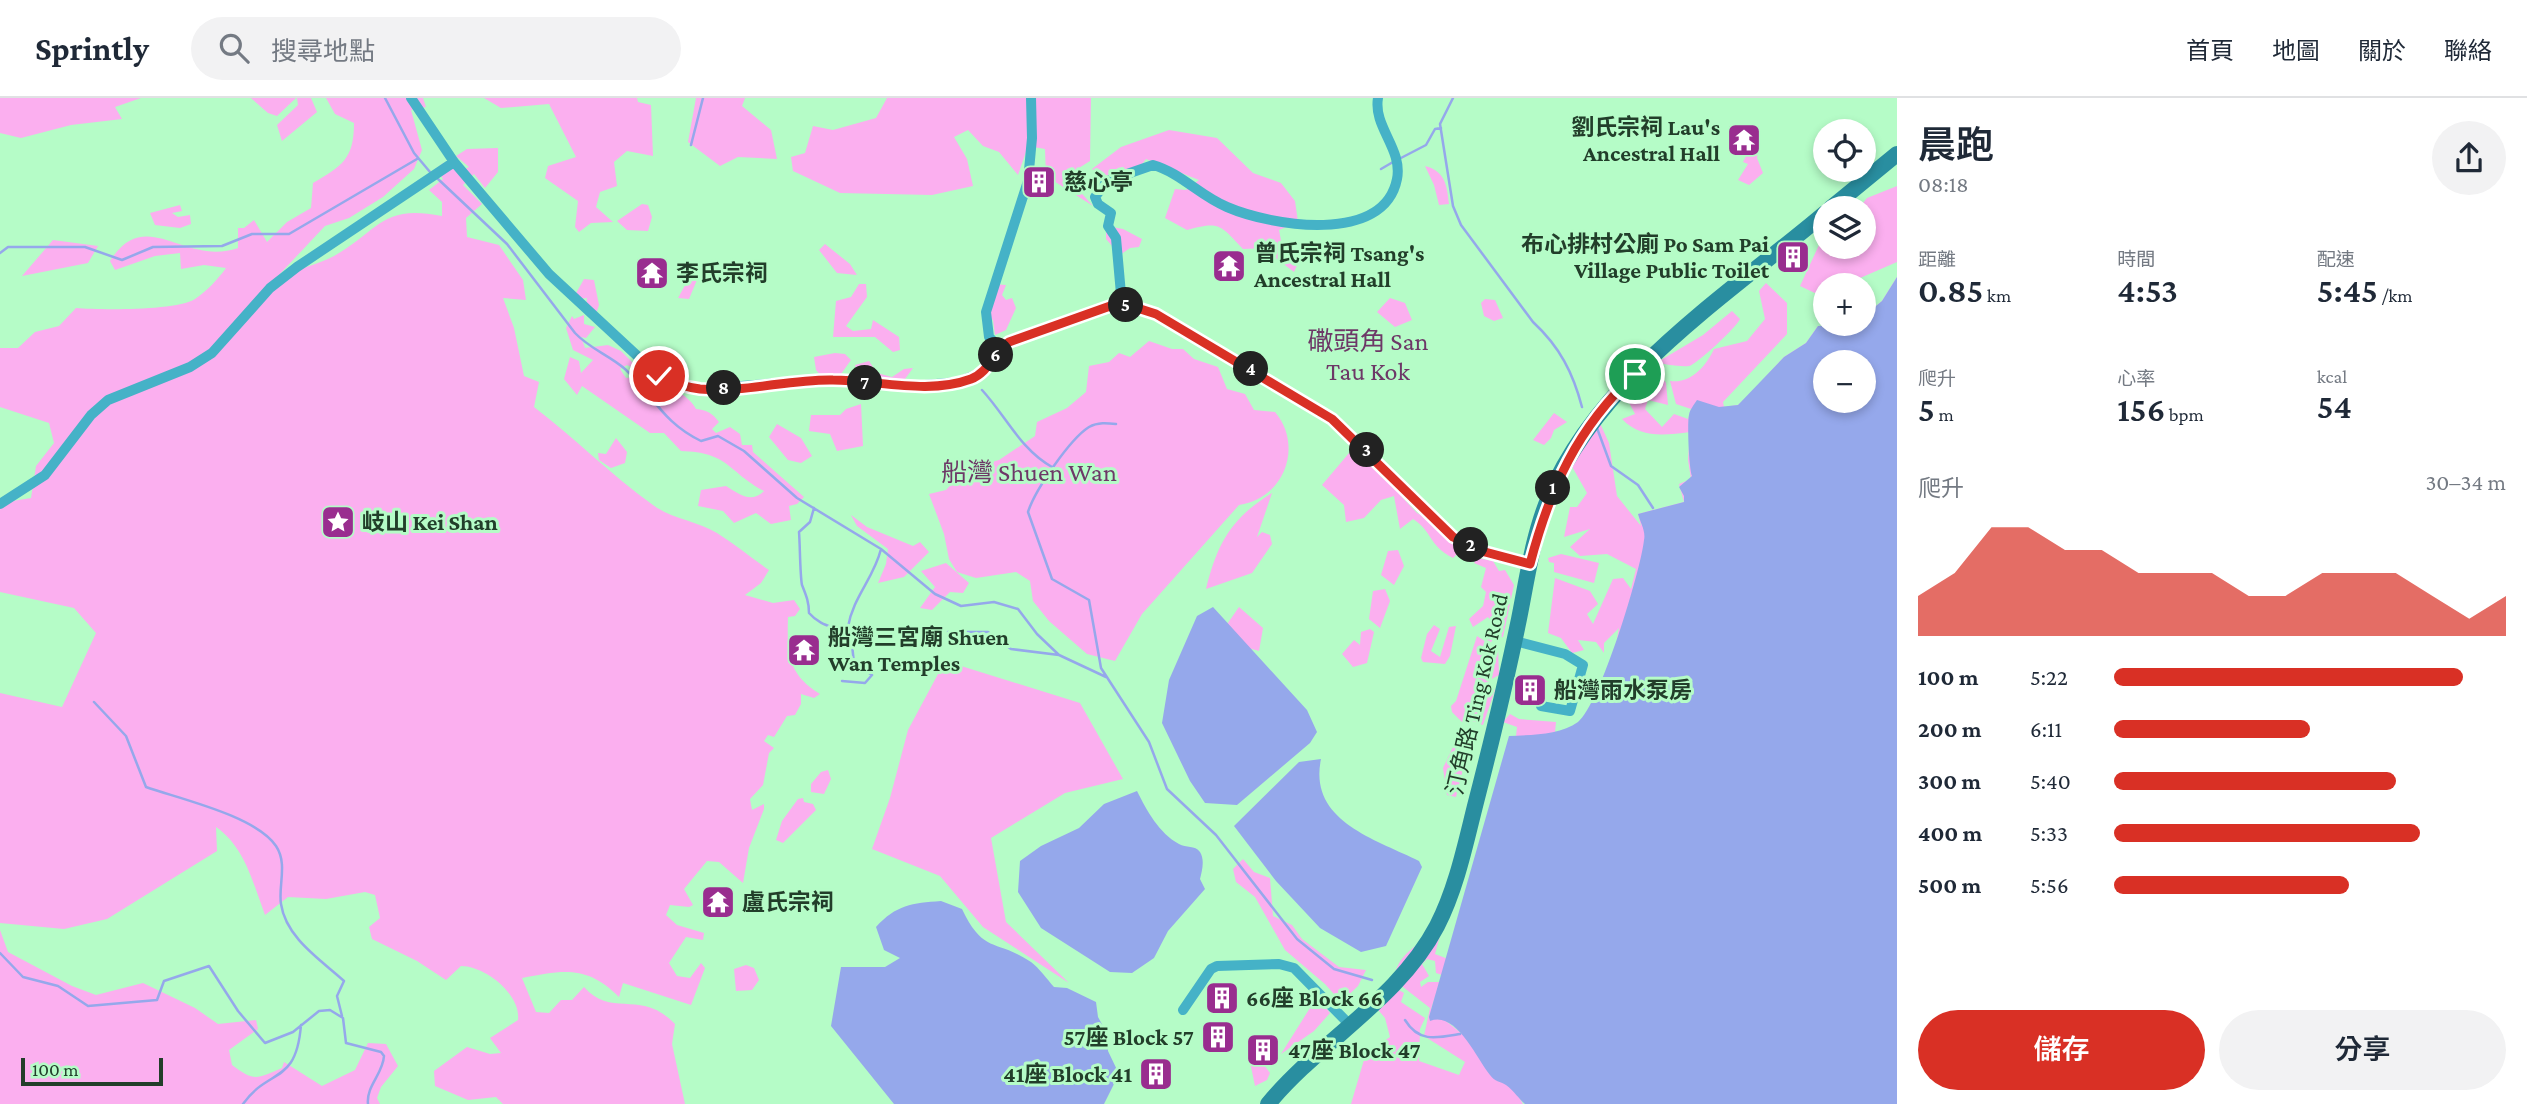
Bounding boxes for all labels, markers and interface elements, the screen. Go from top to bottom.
search box [191,17,681,80]
icon: search [215,29,253,67]
text: Sprintly [35,30,149,67]
text: 搜尋地點 [271,37,375,66]
text: 首頁 [2186,37,2234,64]
text: 地圖 [2272,37,2320,64]
text: 關於 [2358,37,2406,64]
text: 聯絡 [2444,37,2492,64]
place label: 劉氏宗祠 Lau's Ancestral Hall [1571,114,1720,166]
map controls [1813,119,1876,413]
button: locate [1813,119,1876,182]
temple icon: 劉氏宗祠 Lau's Ancestral Hall [1725,121,1763,159]
button: share [2432,121,2506,195]
text: 晨跑 [1918,124,1994,166]
building icon: 慈心亭 [1020,163,1058,201]
place label: 慈心亭 [1064,169,1133,195]
text: 08:18 [1918,171,1969,197]
button: layers [1813,196,1876,259]
place label: 布心排村公廁 Po Sam Pai Village Public Toilet [1521,231,1770,283]
building icon: 布心排村公廁 Po Sam Pai Village Public Toilet [1774,238,1812,276]
place label: 曾氏宗祠 Tsang's Ancestral Hall [1253,240,1424,292]
temple icon: 曾氏宗祠 Tsang's Ancestral Hall [1210,247,1248,285]
text: 距離 [1918,249,1956,270]
text: 時間 [2117,249,2155,270]
text: 配速 [2317,249,2355,270]
temple icon: 李氏宗祠 [633,254,671,292]
place label: 李氏宗祠 [676,260,768,286]
text: 0.85 [1918,271,1983,310]
text: 4:53 [2117,271,2178,310]
text: 5:45 [2317,271,2378,310]
button: + [1813,273,1876,336]
text: km [1983,285,2011,306]
text: /km [2378,285,2413,306]
pin: 5 [1108,288,1144,322]
text: 5 [1121,294,1130,315]
district label: 䃟頭角 San Tau Kok [1307,327,1429,386]
pin: 6 [978,338,1014,372]
text: 6 [990,344,1001,365]
pin [1605,344,1665,404]
pin [629,346,689,406]
button: − [1813,350,1876,413]
pin: 4 [1234,352,1268,386]
icon: arrive [1616,355,1654,393]
icon: check [640,357,678,395]
text: 4 [1245,358,1256,379]
pin: 7 [848,366,882,400]
text: kcal [2317,366,2347,387]
text: 爬升 [1918,368,1956,389]
text: 心率 [2117,368,2155,389]
pin: 8 [706,370,742,406]
text: 7 [860,372,869,393]
text: 8 [718,377,729,398]
text: 54 [2317,387,2352,426]
text: 5 [1918,390,1935,429]
text: 156 [2117,390,2165,429]
text: m [1935,404,1954,425]
text: bpm [2165,404,2204,425]
pin: 3 [1350,432,1384,468]
text: 3 [1362,439,1371,460]
district label: 船灣 Shuen Wan [941,458,1117,487]
text: 30–34 m [2425,469,2506,495]
pin: 1 [1536,470,1570,506]
text: 爬升 [1918,475,1964,501]
text: 1 [1549,477,1556,498]
place icon: 岐山 Kei Shan [319,503,357,541]
place label: 岐山 Kei Shan [362,509,498,535]
pin: 2 [1454,528,1488,562]
text: 2 [1466,534,1475,555]
street label: 汀角路 Ting Kok Road [1441,591,1513,797]
place label: 船灣三宮廟 Shuen Wan Temples [827,624,1009,676]
temple icon: 船灣三宮廟 Shuen Wan Temples [785,631,823,669]
text: 100 m [1918,664,1978,690]
text: 5:22 [2030,664,2068,690]
building icon: 船灣雨水泵房 [1511,671,1549,709]
place label: 船灣雨水泵房 [1554,677,1692,703]
text: 200 m [1918,716,1982,742]
text: 6:11 [2030,716,2062,742]
text: 300 m [1918,768,1981,794]
text: 5:40 [2030,768,2071,794]
text: 400 m [1918,820,1982,846]
text: 5:33 [2030,820,2068,846]
text: 500 m [1918,872,1981,898]
text: 5:56 [2030,872,2069,898]
temple icon: 盧氏宗祠 [699,883,737,921]
place label: 盧氏宗祠 [742,889,834,915]
building icon: 66座 Block 66 [1203,979,1241,1017]
place label: 66座 Block 66 [1246,985,1383,1011]
button: 儲存 [1918,1010,2205,1090]
button: 分享 [2219,1010,2506,1090]
building icon: 57座 Block 57 [1199,1018,1237,1056]
place label: 57座 Block 57 [1064,1024,1194,1050]
building icon: 47座 Block 47 [1244,1031,1282,1069]
place label: 47座 Block 47 [1288,1037,1421,1063]
scale bar [21,1055,163,1087]
building icon: 41座 Block 41 [1137,1055,1175,1093]
text: 100 m [32,1059,79,1080]
place label: 41座 Block 41 [1003,1061,1132,1087]

